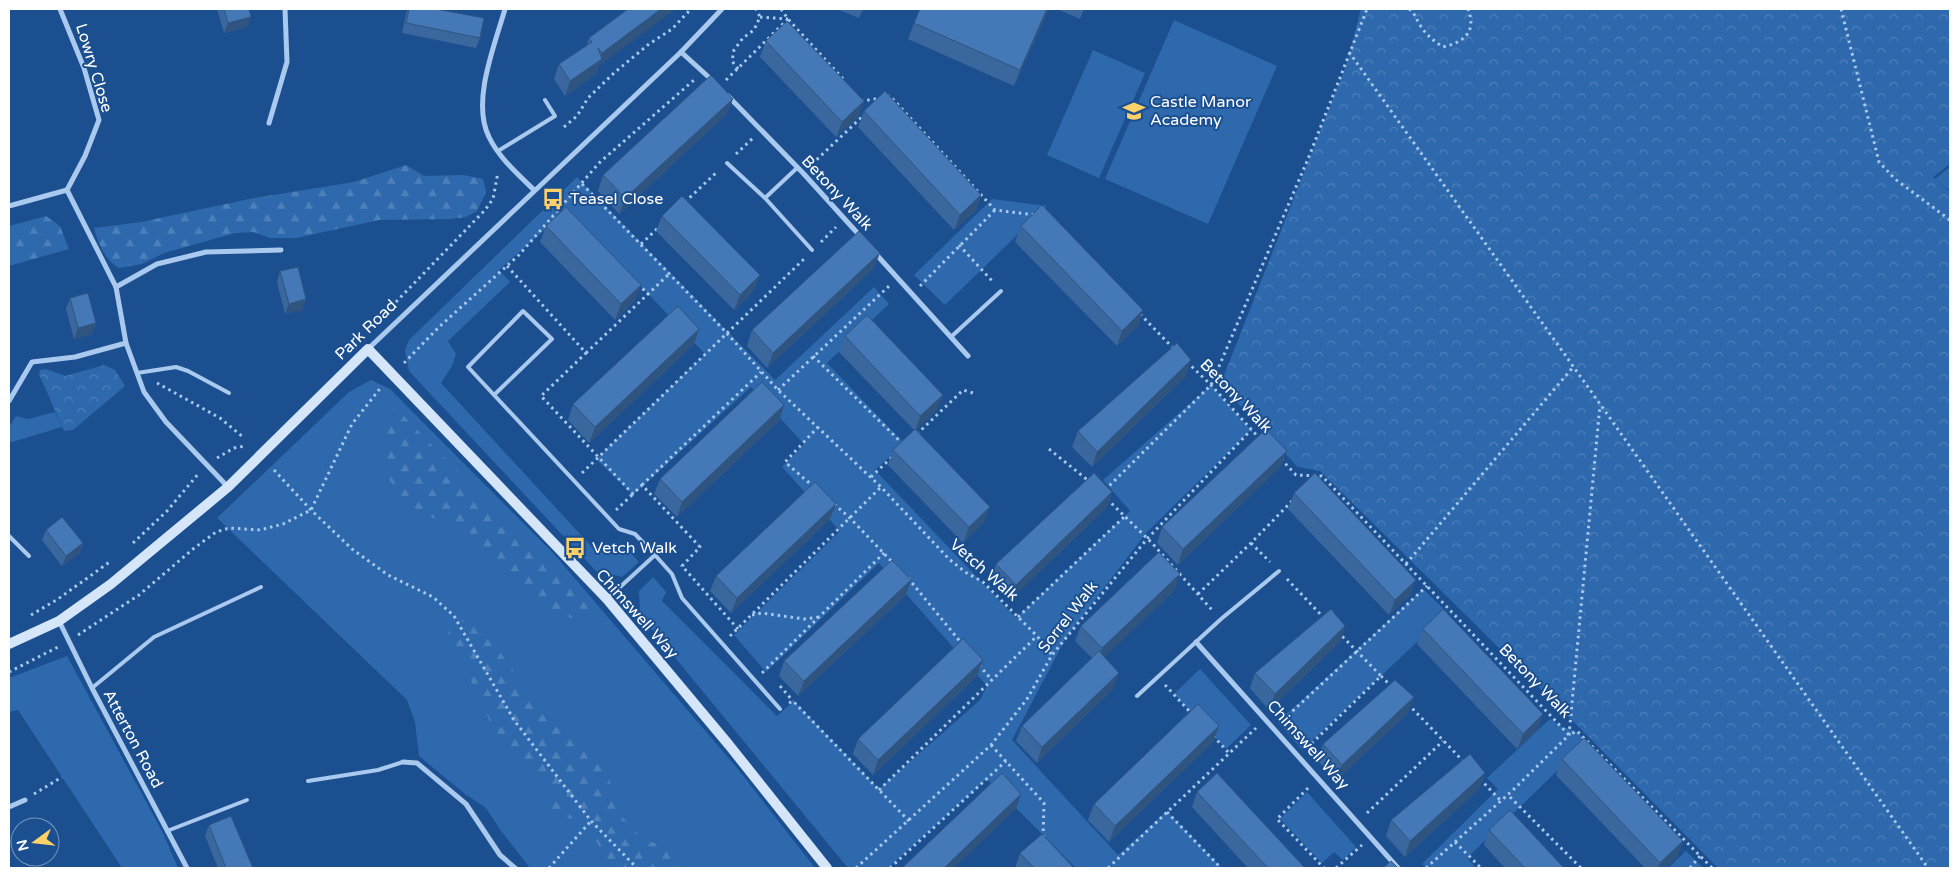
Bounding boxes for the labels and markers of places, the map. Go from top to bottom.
place label: Castle Manor Academy [1150,92,1252,130]
school or university icon: Castle Manor Academy [1121,98,1147,124]
bus stop icon: Teasel Close [540,186,566,212]
place label: Teasel Close [570,189,663,209]
bus stop icon: Vetch Walk [562,535,588,561]
place label: Vetch Walk [592,538,677,558]

